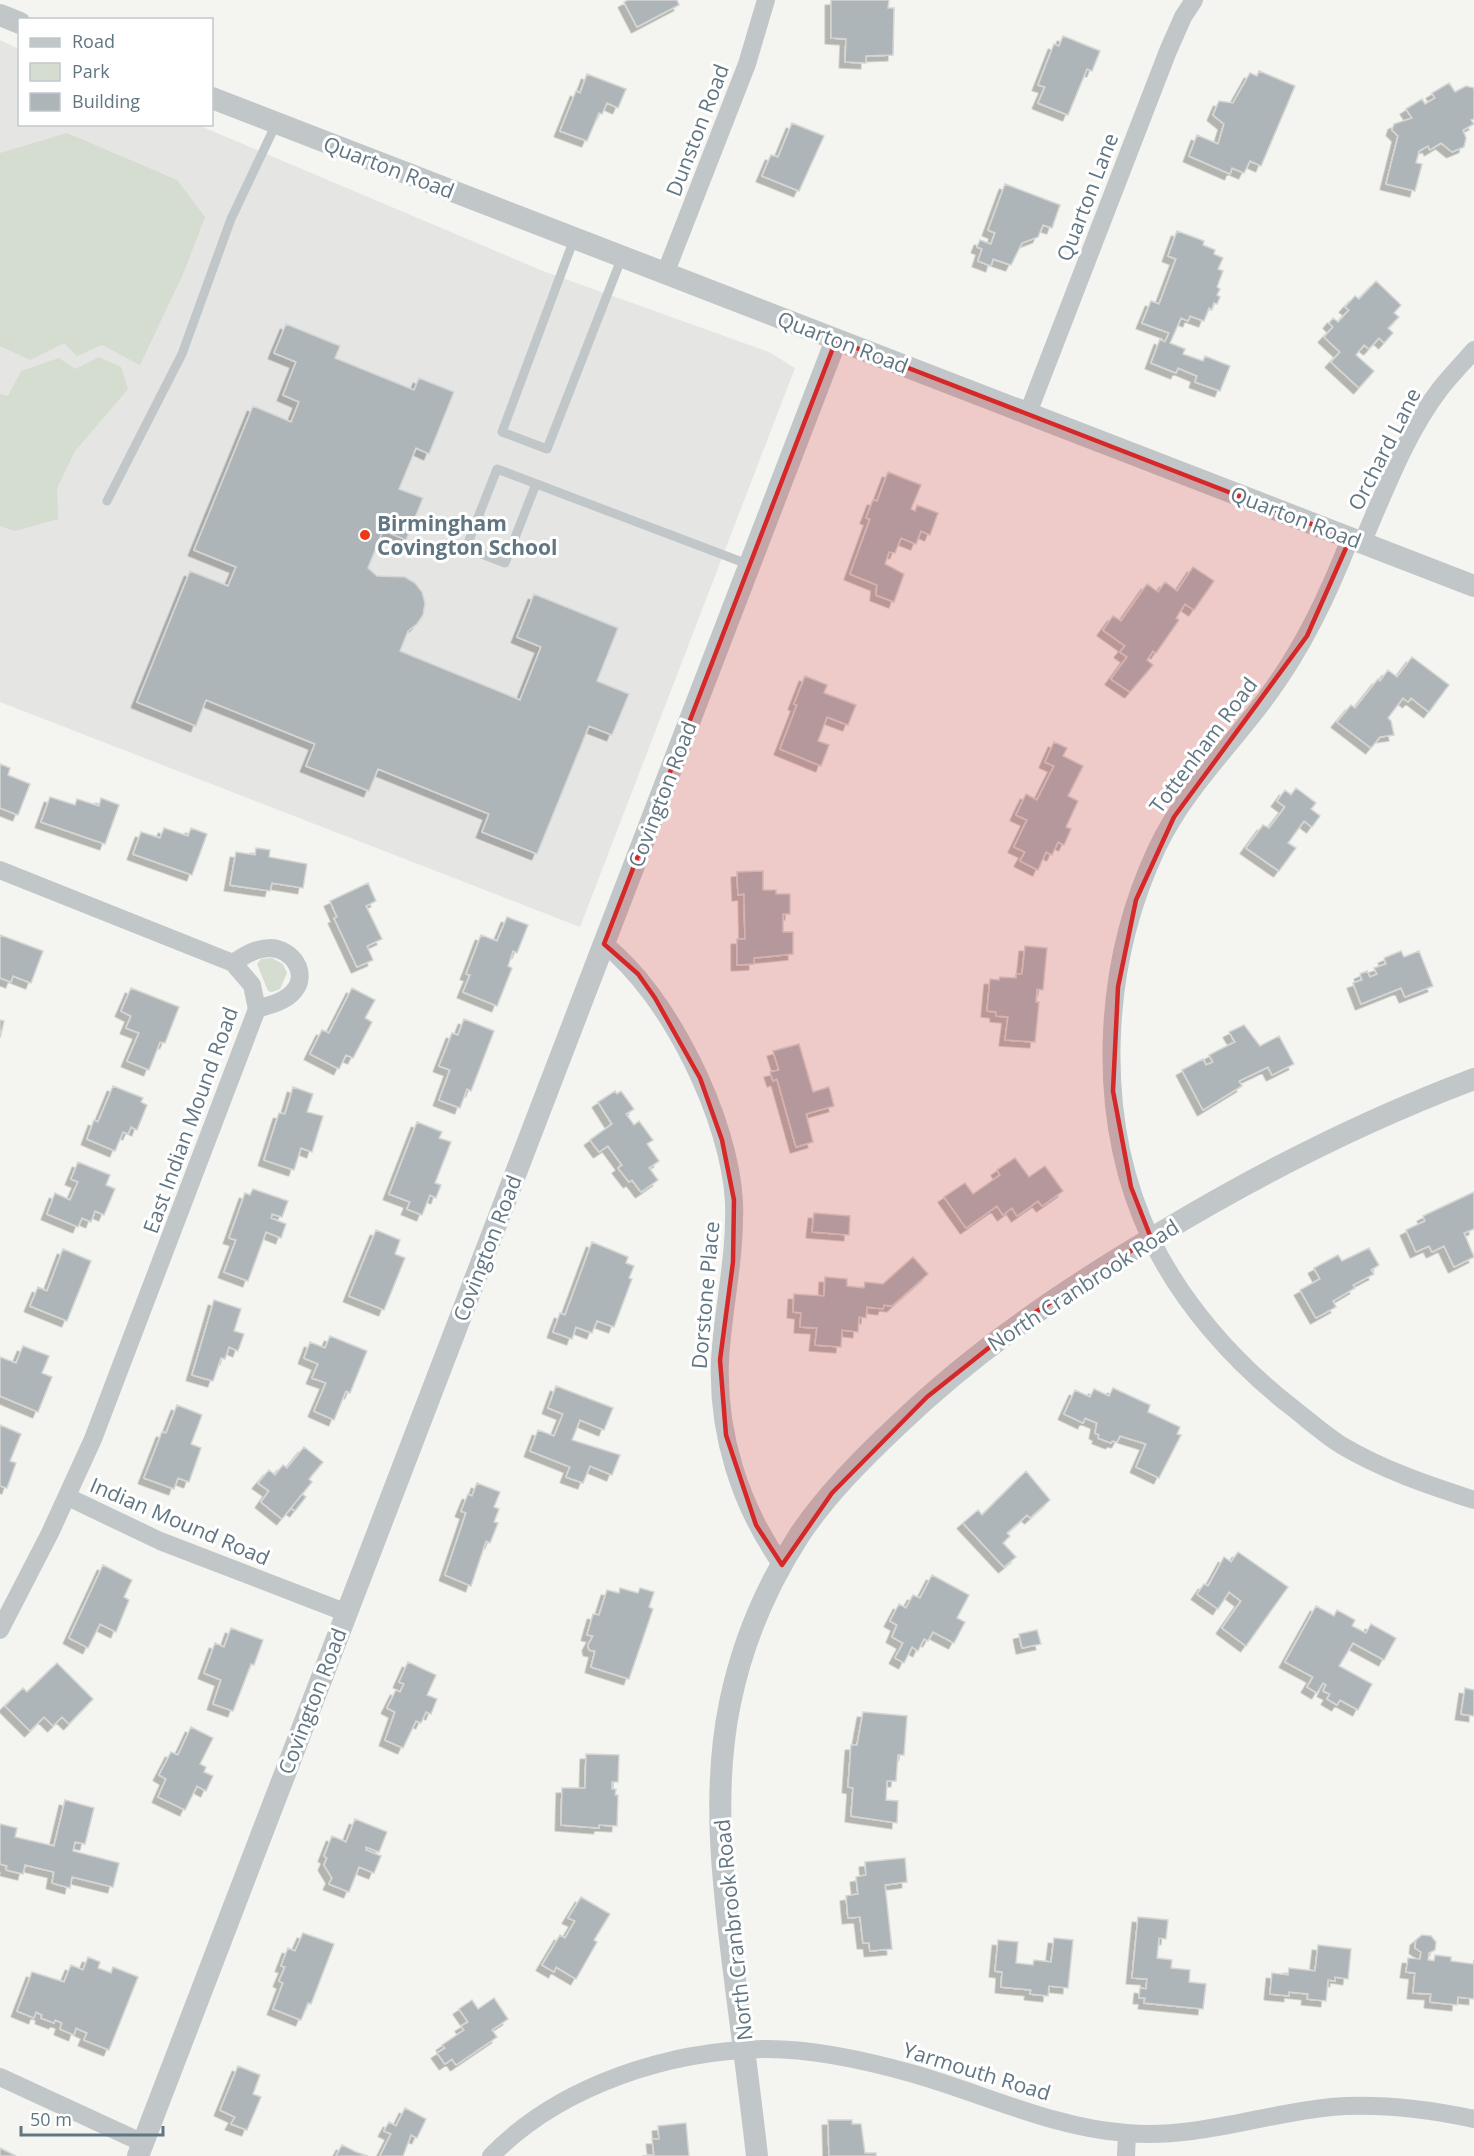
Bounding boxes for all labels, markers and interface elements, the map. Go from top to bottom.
legend [18,18,213,126]
text: Road [72,29,115,53]
text: Park [72,59,110,83]
street label: Dunston Road [659,60,735,200]
text: Building [72,89,140,113]
street label: Quarton Road [320,129,458,205]
street label: Quarton Lane [1050,129,1124,265]
street label: Quarton Road [774,304,912,380]
street label: Orchard Lane [1341,383,1427,515]
street label: Quarton Road [1227,479,1365,555]
place label: Birmingham Covington School [377,509,557,561]
marker: Birmingham Covington School [358,528,372,542]
street label: Tottenham Road [1143,671,1263,819]
street label: Covington Road [621,717,703,871]
street label: East Indian Mound Road [136,1003,244,1237]
street label: Covington Road [446,1171,528,1325]
street label: North Cranbrook Road [982,1213,1184,1357]
street label: Dorstone Place [685,1220,725,1370]
street label: Indian Mound Road [86,1470,274,1572]
street label: Covington Road [271,1624,353,1778]
street label: North Cranbrook Road [707,1818,759,2042]
street label: Yarmouth Road [900,2035,1054,2107]
scale bar [21,2099,164,2137]
text: 50 m [30,2107,72,2131]

